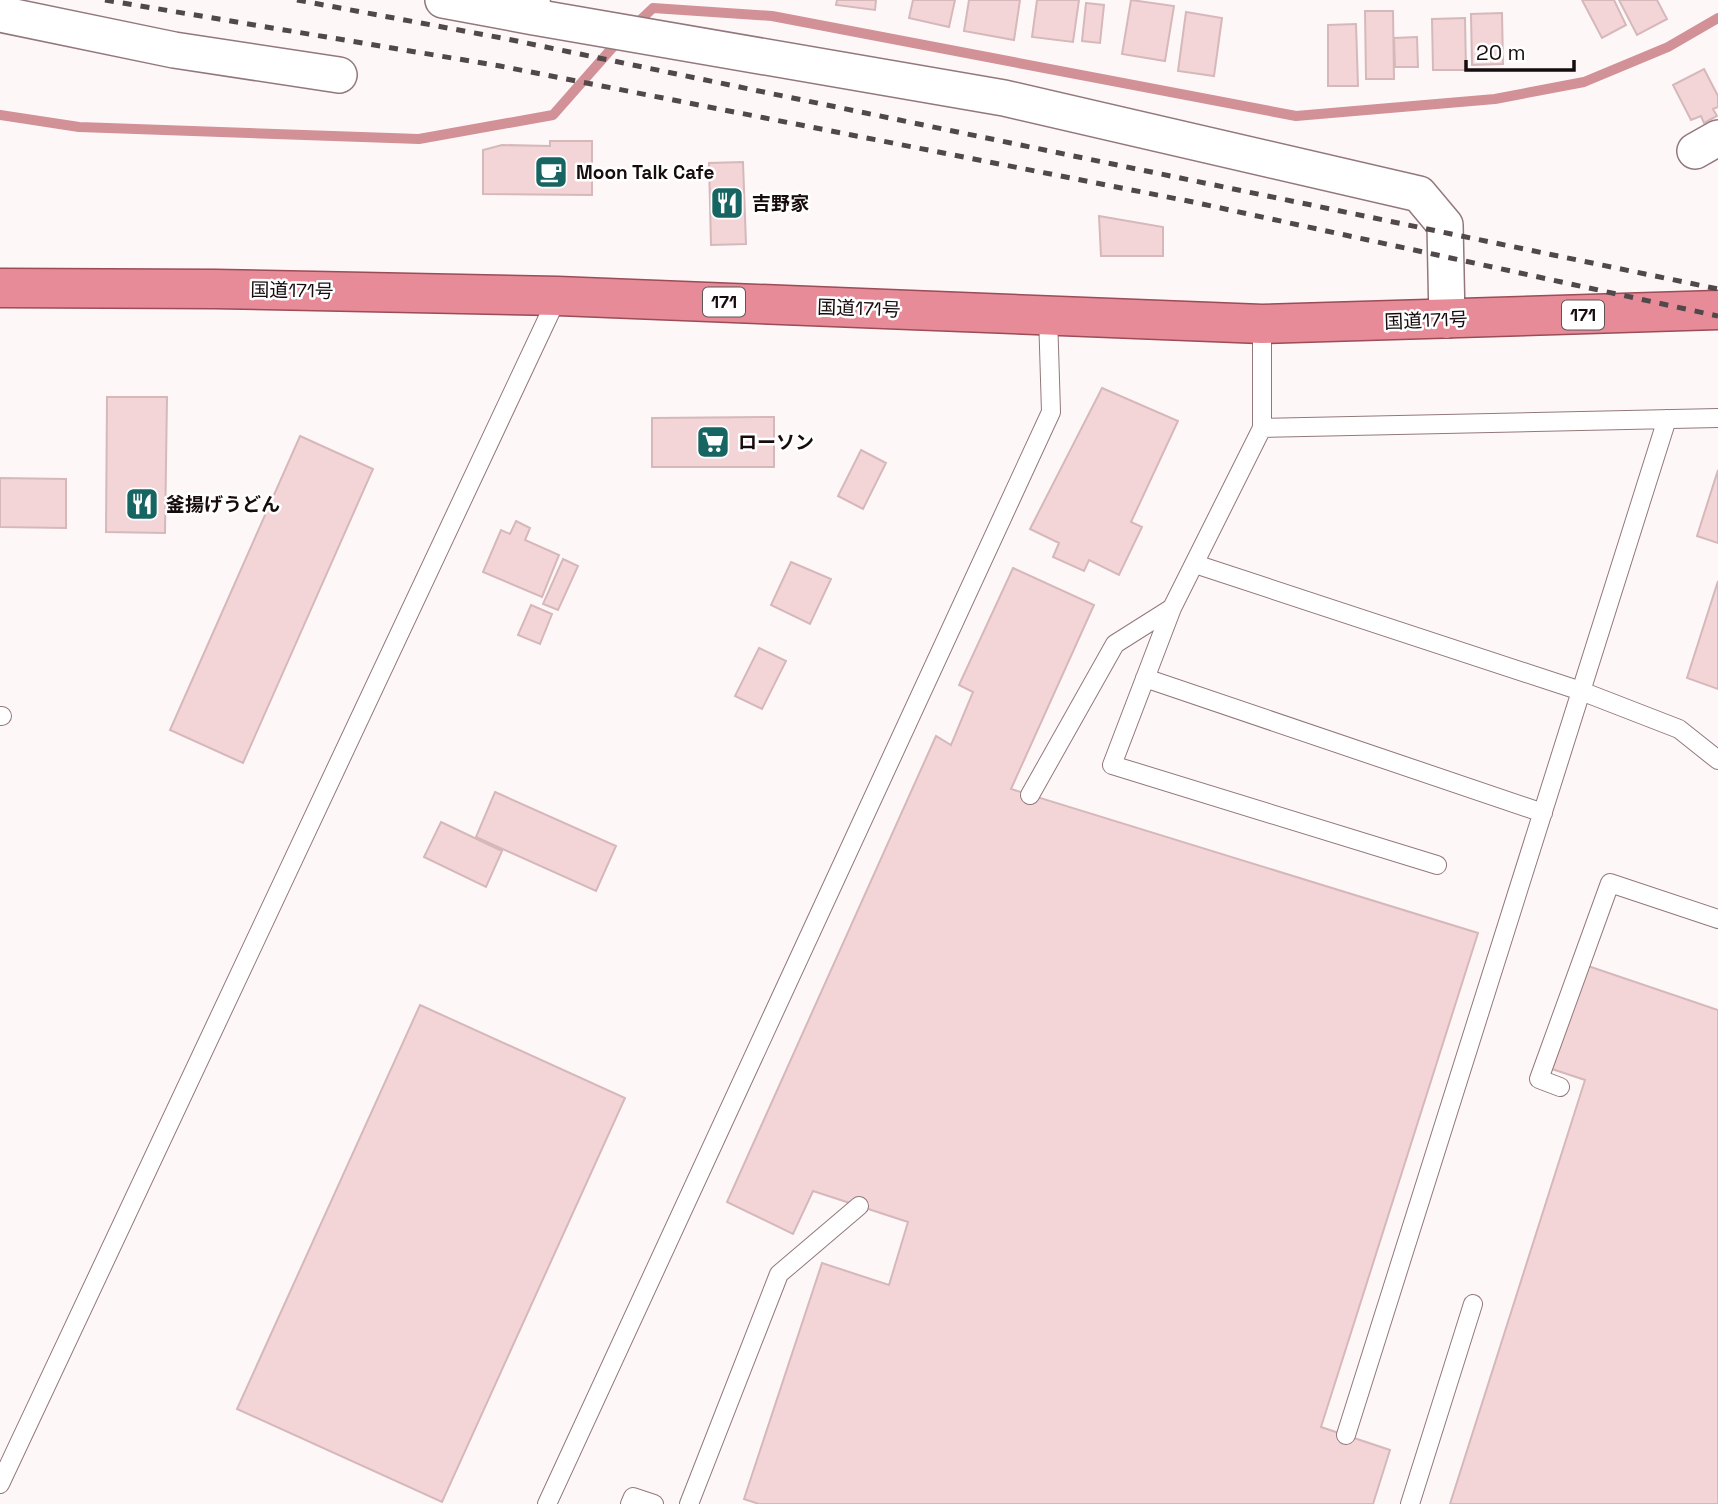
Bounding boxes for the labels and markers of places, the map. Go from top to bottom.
cafe icon: Moon Talk Cafe [532,153,570,191]
place label: Moon Talk Cafe [576,160,715,185]
restaurant icon: 吉野家 [708,184,746,222]
place label: 吉野家 [752,191,809,216]
supermarket icon: ローソン [694,423,732,461]
place label: ローソン [738,430,814,455]
restaurant icon: 釜揚げうどん [123,485,161,523]
place label: 釜揚げうどん [166,492,280,517]

